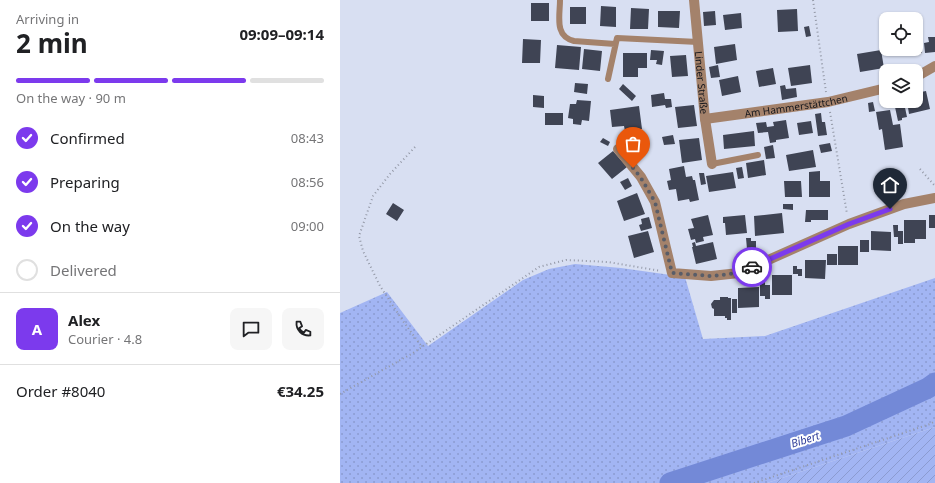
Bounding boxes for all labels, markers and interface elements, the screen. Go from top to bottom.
text: Arriving in [16,10,79,28]
map controls [879,12,923,108]
button: locate [879,12,923,56]
text: 09:09–09:14 [239,24,324,44]
text: 2 min [16,25,88,61]
street label: Linder Straße [692,51,712,115]
button: layers [879,64,923,108]
text: On the way · 90 m [16,89,126,107]
street label: Am Hammerstättchen [744,91,849,120]
icon: check [16,127,38,149]
pin [616,127,650,168]
text: Confirmed [50,128,125,148]
text: 08:43 [291,129,324,147]
icon: bag [622,133,644,155]
pin [873,168,907,209]
icon: check [16,171,38,193]
text: Preparing [50,172,120,192]
text: 08:56 [291,173,324,191]
icon: home [879,174,901,196]
icon: check [16,215,38,237]
text: On the way [50,216,130,236]
text: 09:00 [291,217,324,235]
courier [732,247,772,287]
icon: car [741,256,763,278]
text: Delivered [50,260,117,280]
button: chat [230,308,272,350]
button: phone [282,308,324,350]
text: Alex [68,310,100,330]
text: A [32,319,42,339]
text: Courier · 4.8 [68,330,142,348]
text: Order #8040 [16,381,105,401]
text: €34.25 [277,381,324,401]
water label: Bibert [789,427,822,451]

